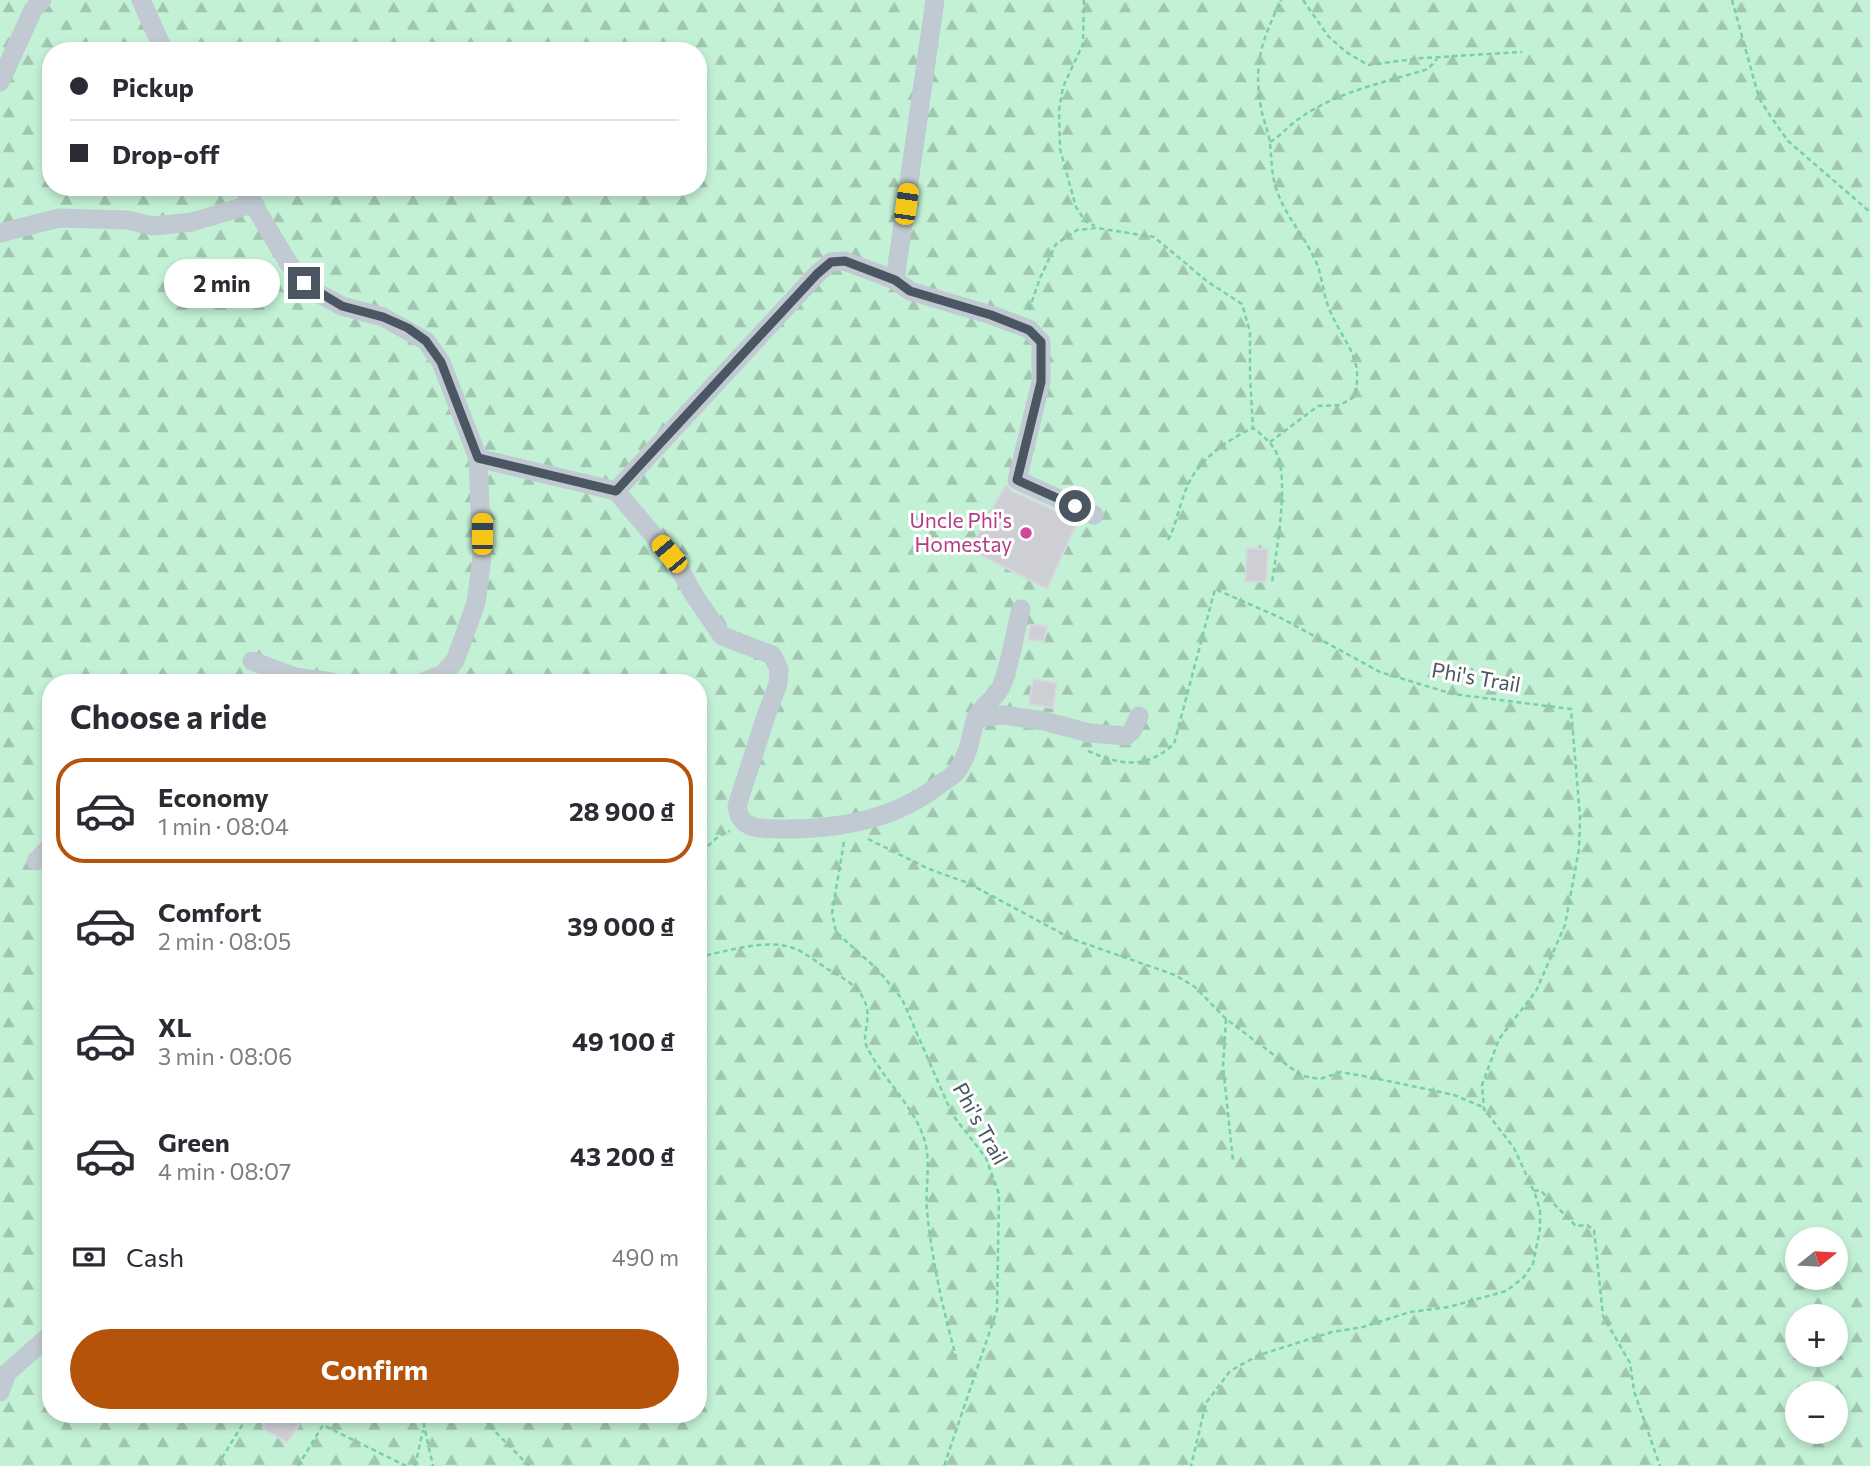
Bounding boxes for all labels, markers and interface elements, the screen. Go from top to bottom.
text: Pickup [112,71,194,102]
text: Drop-off [112,138,219,169]
car [893,182,920,226]
callout: 2 min [164,258,280,308]
route end [288,267,320,299]
text: 2 min [193,269,251,297]
route start [1059,490,1091,522]
place label: Uncle Phi's Homestay [909,507,1012,556]
car [472,513,493,555]
marker: Uncle Phi's Homestay [1018,525,1034,541]
car [648,531,691,577]
street label: Phi's Trail [1430,656,1523,697]
text: Choose a ride [70,696,267,736]
icon: car [74,779,137,842]
text: Economy [158,781,269,812]
text: 28 900 ₫ [569,795,675,826]
text: 1 min · 08:04 [158,812,289,840]
icon: car [74,894,137,957]
text: Comfort [158,896,261,927]
text: 39 000 ₫ [567,910,675,941]
text: 2 min · 08:05 [158,927,291,955]
icon: car [74,1009,137,1072]
text: XL [158,1011,192,1042]
text: 49 100 ₫ [572,1025,675,1056]
text: 3 min · 08:06 [158,1042,292,1070]
street label: Phi's Trail [949,1078,1014,1169]
icon: car [74,1124,137,1187]
text: Green [158,1126,230,1157]
text: 43 200 ₫ [570,1140,675,1171]
text: 4 min · 08:07 [158,1157,291,1185]
north arrow [1785,1227,1848,1290]
map controls [1785,1227,1848,1444]
icon: cash [70,1238,108,1276]
text: Cash [126,1241,184,1272]
text: 490 m [612,1243,679,1271]
button: + [1785,1304,1848,1367]
button: Confirm [70,1329,679,1409]
button: − [1785,1381,1848,1444]

